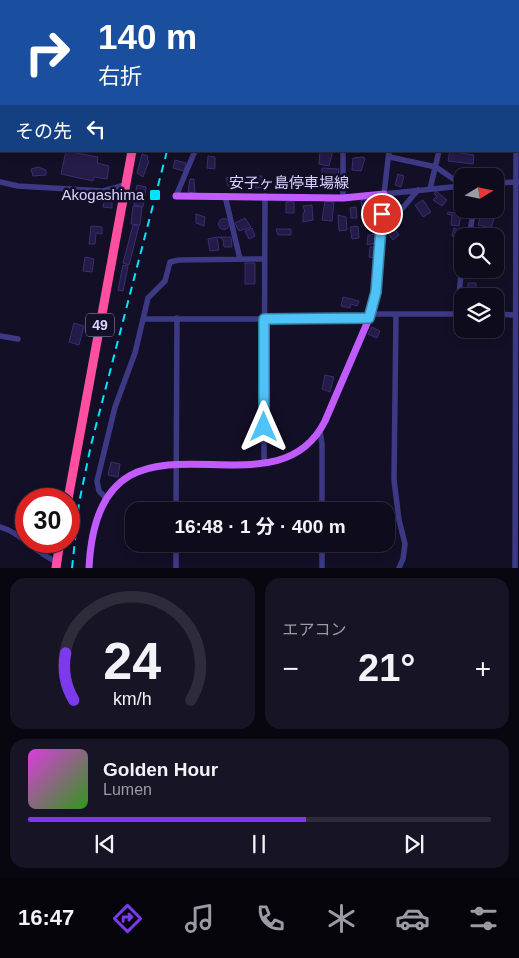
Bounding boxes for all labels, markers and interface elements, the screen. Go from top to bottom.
text: 140 m [98,17,197,56]
icon: right [15,20,80,85]
text: 右折 [98,64,142,89]
icon: left [82,115,110,143]
text: その先 [15,121,72,142]
north arrow [454,168,504,218]
map controls [454,168,504,338]
street label: 安子ヶ島停車場線 [229,174,349,191]
place label: Akogashima [61,186,145,203]
marker: Akogashima [148,188,162,202]
pin [361,193,403,235]
icon: arrive [368,200,396,228]
button: search [454,228,504,278]
button: layers [454,288,504,338]
road number: 49 [86,314,114,336]
position arrow [237,400,289,452]
speed limit sign: 30 [15,488,80,553]
text: 16:48 · 1 分 · 400 m [174,516,346,537]
text: エアコン [283,621,347,638]
text: 24 [103,632,161,690]
text: 21° [358,647,415,689]
text: − [283,653,299,684]
text: + [475,653,491,684]
text: km/h [113,689,152,709]
text: Golden Hour [103,759,218,780]
text: Lumen [103,781,152,798]
icon: previous [91,830,119,858]
icon: pause [245,830,273,858]
icon: next [400,830,428,858]
icon: directions [110,901,145,936]
icon: music [182,901,217,936]
icon: phone [253,901,288,936]
icon: climate [324,901,359,936]
icon: car [395,901,430,936]
icon: filters [466,901,501,936]
text: 16:47 [18,905,74,930]

